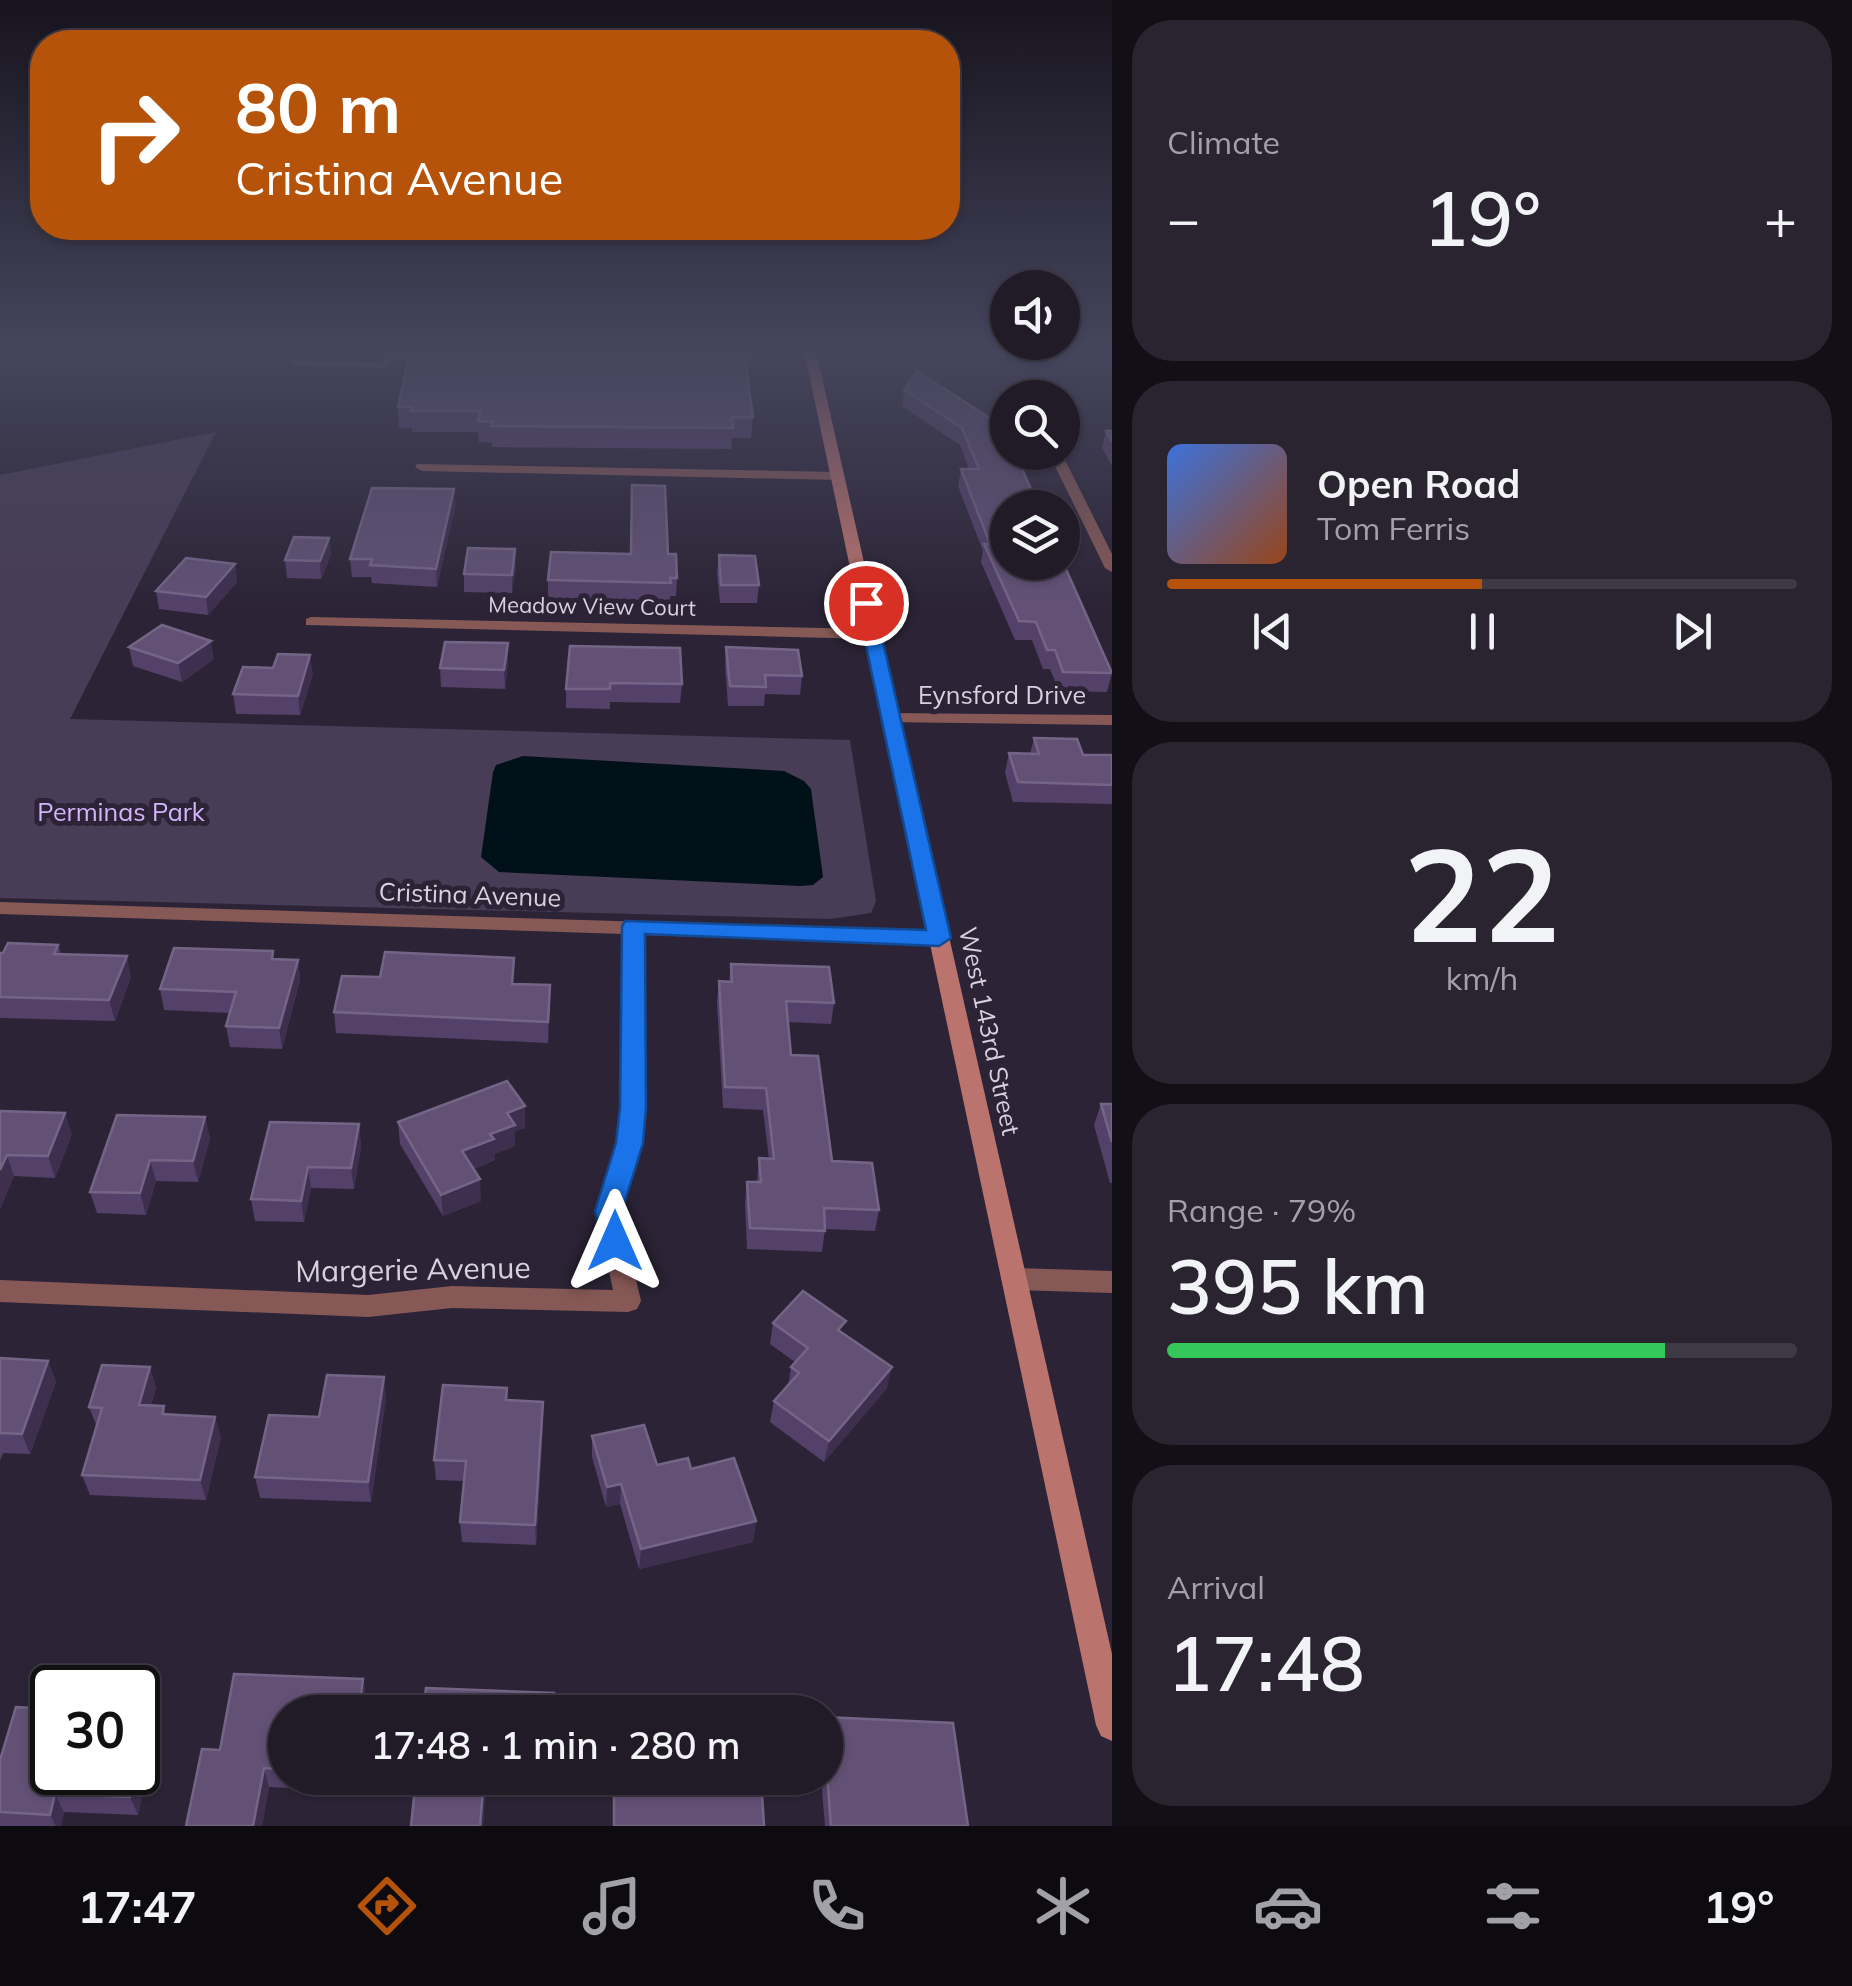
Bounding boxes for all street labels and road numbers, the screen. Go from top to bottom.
street label: Meadow View Court [488,590,696,622]
street label: Eynsford Drive [918,679,1086,710]
street label: Cristina Avenue [378,875,562,913]
street label: West 143rd Street [953,924,1027,1138]
street label: Margerie Avenue [295,1248,531,1290]

